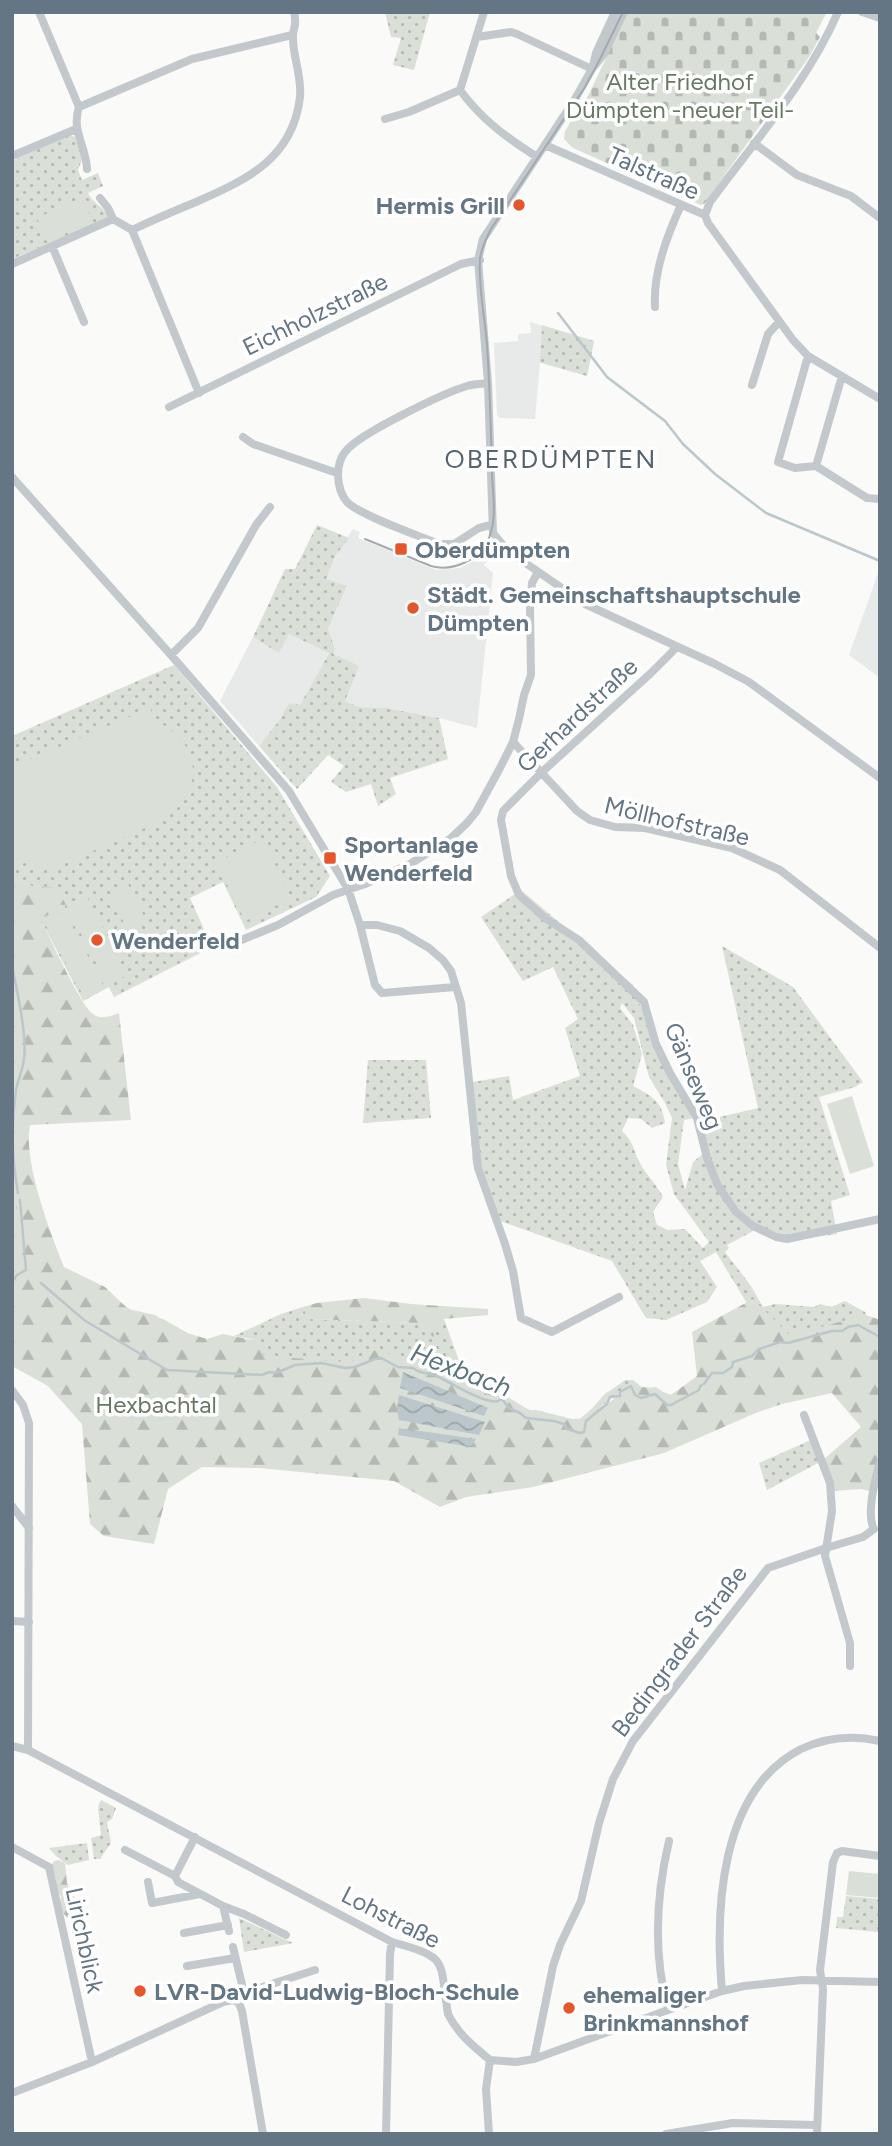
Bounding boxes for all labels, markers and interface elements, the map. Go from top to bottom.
park label: Alter Friedhof Dümpten -neuer Teil- [566,67,794,124]
street label: Talstraße [604,140,704,206]
place label: Hermis Grill [375,191,505,220]
marker: Hermis Grill [511,197,527,213]
street label: Eichholzstraße [238,266,392,362]
district label: OBERDÜMPTEN [445,443,657,475]
place label: Oberdümpten [415,535,570,564]
marker: Oberdümpten [393,541,409,557]
place label: Städt. Gemeinschaftshauptschule Dümpten [427,580,801,637]
marker: Städt. Gemeinschaftshauptschule Dümpten [405,600,421,616]
street label: Gerhardstraße [511,652,643,778]
street label: Möllhofstraße [602,790,752,852]
place label: Sportanlage Wenderfeld [344,830,478,887]
marker: Sportanlage Wenderfeld [322,850,338,866]
place label: Wenderfeld [111,926,240,955]
marker: Wenderfeld [89,932,105,948]
street label: Gänseweg [658,1018,730,1134]
water label: Hexbach [406,1336,516,1404]
park label: Hexbachtal [95,1390,217,1419]
street label: Bedingrader Straße [605,1560,753,1742]
street label: Lohstraße [337,1880,445,1954]
street label: Lirichblick [60,1884,110,1996]
place label: LVR-David-Ludwig-Bloch-Schule [154,1977,519,2006]
place label: ehemaliger Brinkmannshof [583,1980,749,2037]
marker: LVR-David-Ludwig-Bloch-Schule [132,1983,148,1999]
marker: ehemaliger Brinkmannshof [561,2000,577,2016]

